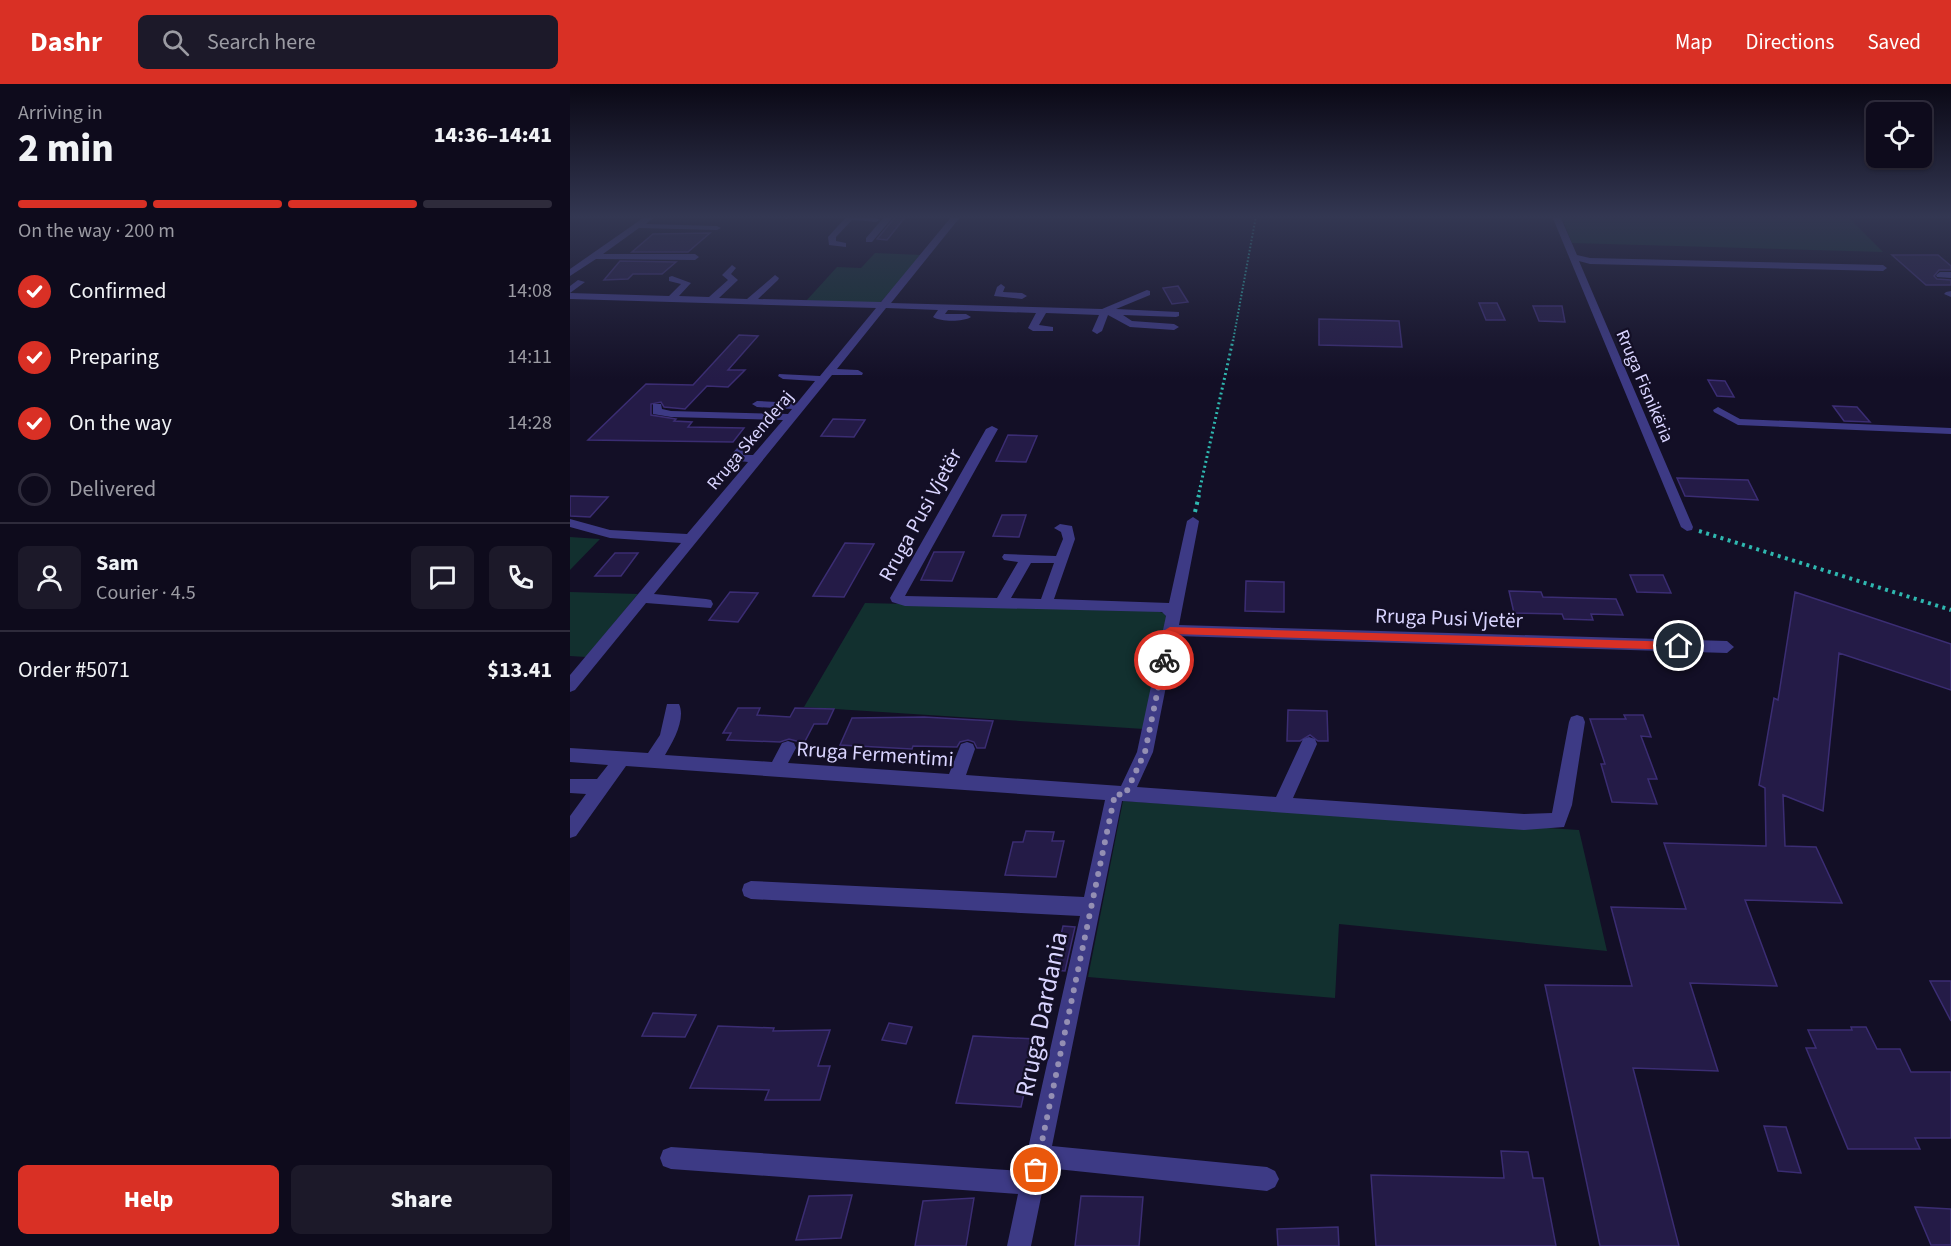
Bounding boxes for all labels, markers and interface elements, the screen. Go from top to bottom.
search box [138,15,558,69]
text: Dashr [30,22,102,62]
icon: search [159,26,192,59]
text: Search here [207,26,316,58]
text: Map [1675,27,1713,57]
text: Directions [1746,27,1834,57]
text: Saved [1867,27,1921,57]
text: Arriving in [18,99,103,127]
map controls [1866,102,1932,168]
button: locate [1866,102,1932,168]
text: 14:36–14:41 [434,119,552,151]
text: 2 min [18,121,114,177]
text: On the way · 200 m [18,217,175,245]
icon: check [18,275,51,308]
text: Confirmed [69,275,166,307]
text: 14:08 [507,277,552,305]
street label: Rruga Fisnikëria [1610,326,1680,446]
icon: check [18,341,51,374]
text: Preparing [69,341,159,373]
text: 14:11 [507,343,552,371]
street label: Rruga Skenderaj [701,385,799,495]
icon: check [18,407,51,440]
text: On the way [69,407,172,439]
text: 14:28 [507,409,552,437]
street label: Rruga Pusi Vjetër [871,442,969,587]
text: Delivered [69,473,156,505]
button: person [18,546,81,609]
button: chat [411,546,474,609]
button: phone [489,546,552,609]
text: Sam [96,547,139,579]
text: Courier · 4.5 [96,579,196,607]
street label: Rruga Pusi Vjetër [1375,600,1524,636]
pin [1653,620,1704,671]
icon: home [1662,629,1695,662]
courier [1134,630,1194,690]
icon: bike [1148,644,1181,677]
text: Order #5071 [18,654,130,686]
text: $13.41 [487,654,552,686]
street label: Rruga Fermentimi [795,734,955,774]
street label: Rruga Dardania [1006,928,1077,1100]
pin [1010,1144,1061,1195]
icon: bag [1019,1153,1052,1186]
button: Help [18,1165,279,1234]
button: Share [291,1165,552,1234]

